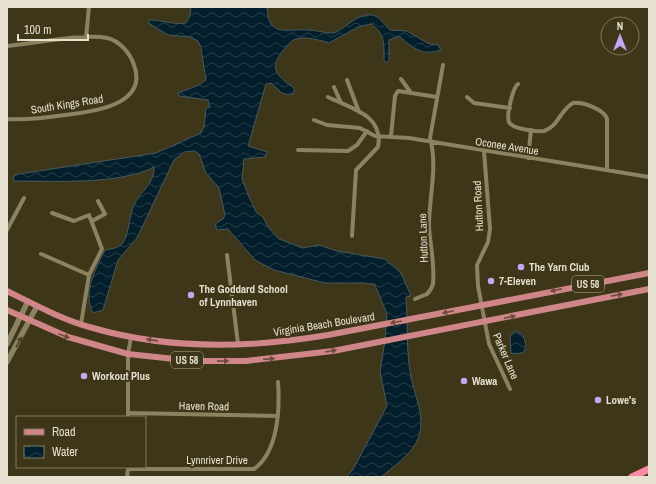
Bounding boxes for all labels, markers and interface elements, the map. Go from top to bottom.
scale bar [18,16,88,42]
north arrow [600,16,640,56]
text: N [617,19,623,33]
text: 100 m [24,22,51,38]
street label: South Kings Road [30,91,104,117]
street label: Oconee Avenue [474,134,540,158]
street label: Hutton Road [470,180,486,232]
street label: Hutton Lane [415,213,431,263]
place label: The Yarn Club [529,260,590,274]
marker: The Yarn Club [516,262,526,272]
place label: 7-Eleven [499,274,536,288]
marker: 7-Eleven [486,276,496,286]
road number: US 58 [572,276,604,292]
place label: The Goddard School of Lynnhaven [199,282,288,309]
one-way arrow [549,288,562,294]
marker: The Goddard School of Lynnhaven [186,290,196,300]
one-way arrow [611,292,623,298]
street label: Virginia Beach Boulevard [272,309,376,339]
one-way arrow [442,310,454,316]
one-way arrow [504,313,517,319]
one-way arrow [390,320,402,326]
street label: Parker Lane [490,331,522,381]
one-way arrow [58,333,70,339]
one-way arrow [15,336,22,348]
one-way arrow [146,337,158,343]
one-way arrow [325,348,337,354]
road number: US 58 [171,352,203,368]
one-way arrow [263,356,275,363]
one-way arrow [217,358,230,364]
place label: Workout Plus [92,369,150,383]
marker: Workout Plus [79,371,89,381]
place label: Wawa [472,374,497,388]
marker: Wawa [459,376,469,386]
place label: Lowe's [606,393,636,407]
marker: Lowe's [593,395,603,405]
street label: Haven Road [179,399,229,413]
legend [16,416,146,468]
text: Road [52,424,76,440]
text: Water [52,444,79,460]
street label: Lynnriver Drive [186,453,248,467]

